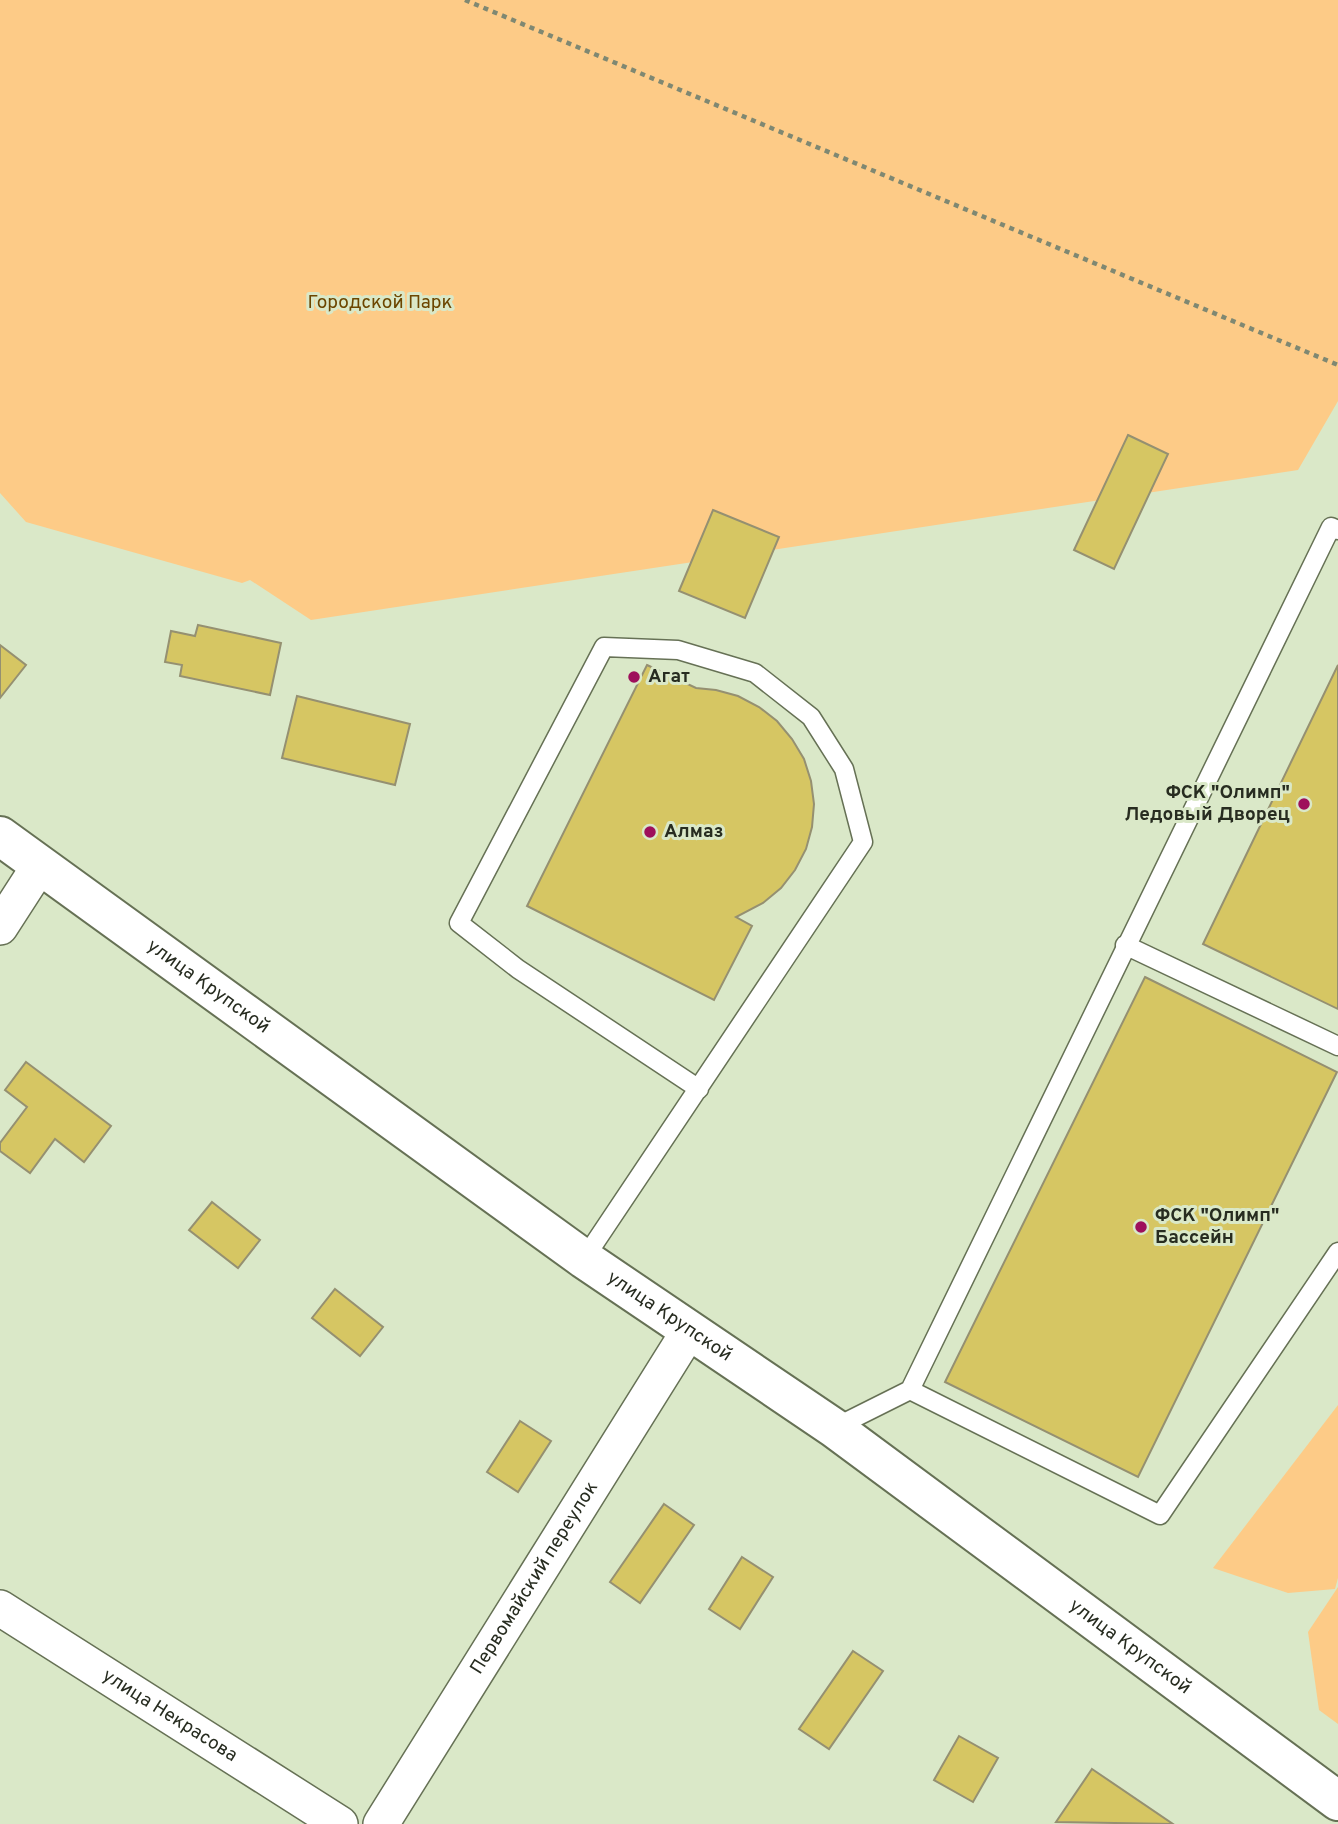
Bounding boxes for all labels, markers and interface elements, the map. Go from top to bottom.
park label: Городской Парк [308,291,453,315]
place label: Агат [648,665,690,689]
marker: Агат [626,669,642,685]
place label: ФСК "Олимп" Ледовый Дворец [1124,781,1290,827]
marker: ФСК "Олимп" Ледовый Дворец [1296,796,1312,812]
place label: Алмаз [664,820,724,844]
marker: Алмаз [642,824,658,840]
street label: улица Крупской [142,934,274,1039]
place label: ФСК "Олимп" Бассейн [1155,1204,1279,1250]
marker: ФСК "Олимп" Бассейн [1133,1219,1149,1235]
street label: улица Крупской [602,1266,736,1367]
street label: Первомайский переулок [465,1477,604,1679]
street label: улица Крупской [1064,1594,1196,1700]
street label: улица Некрасова [97,1664,242,1768]

